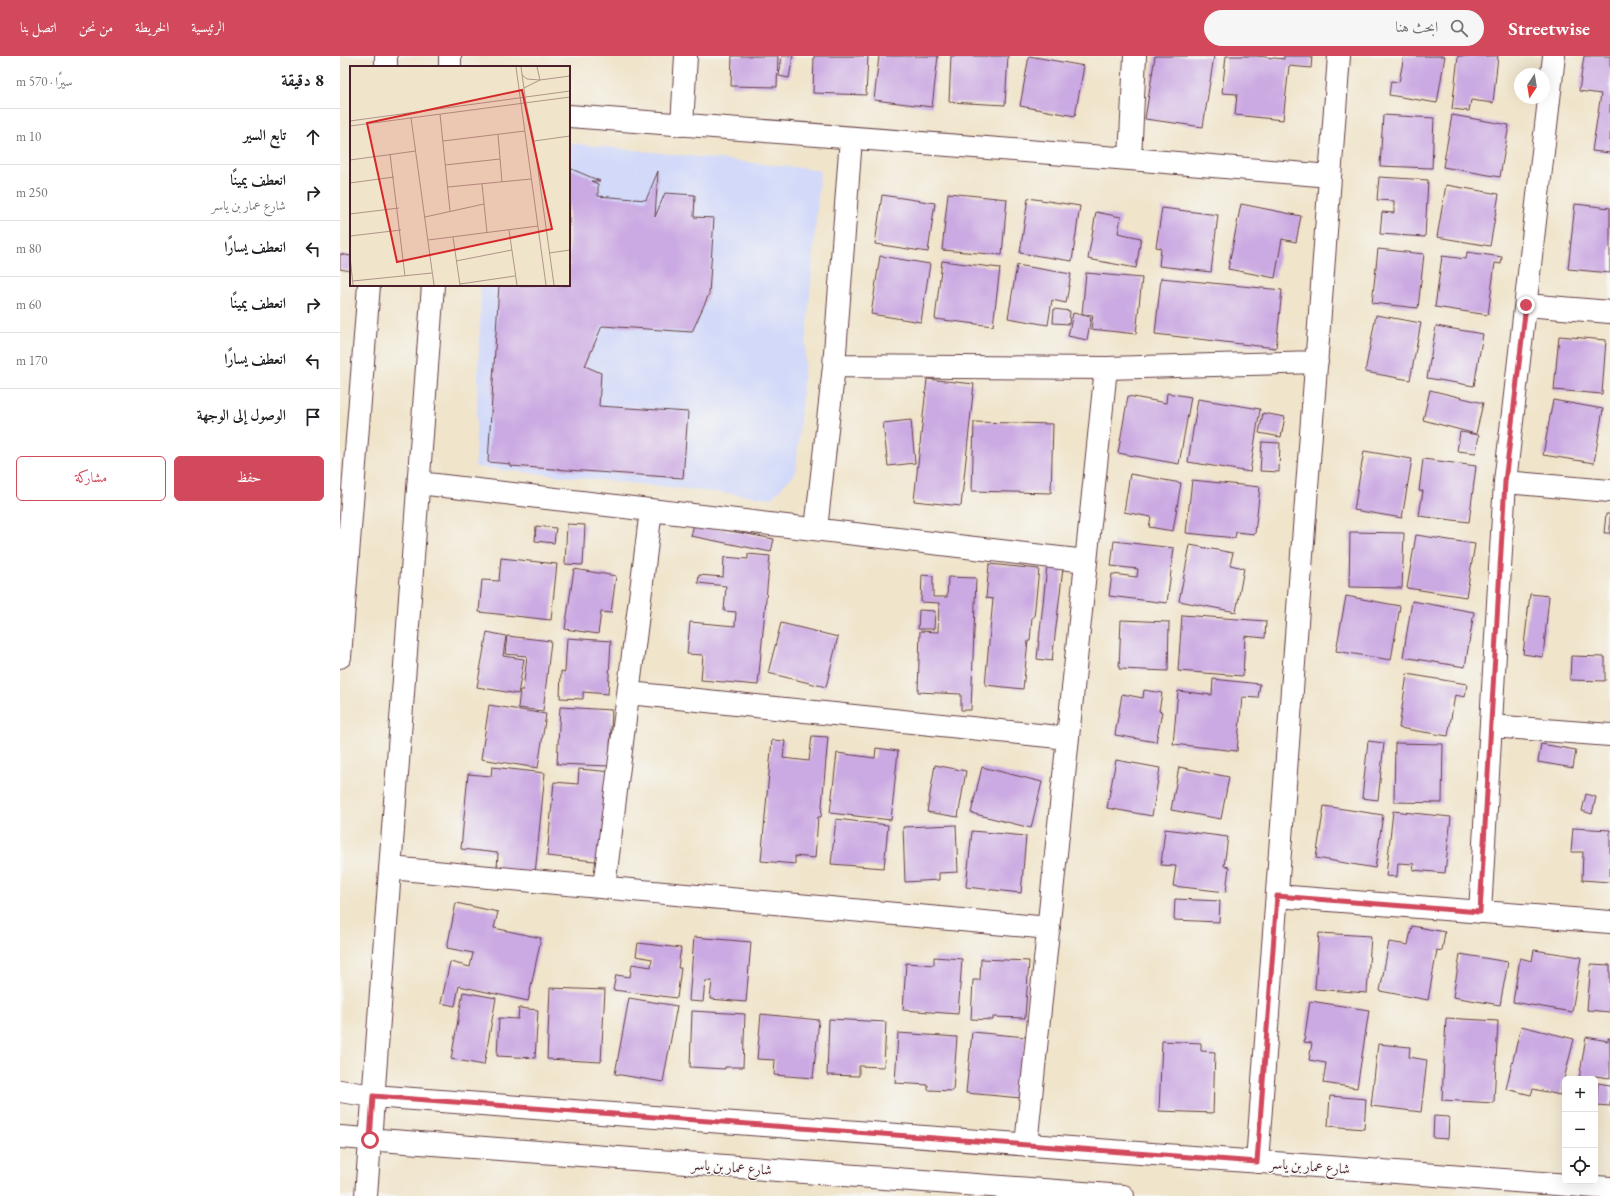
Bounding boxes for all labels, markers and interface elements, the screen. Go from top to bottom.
search box [1204,10,1484,46]
text: Streetwise [1508,16,1590,41]
text: ابحث هنا [1395,17,1438,36]
icon: search [1448,17,1470,39]
text: اتصل بنا [20,18,57,36]
text: من نحن [79,18,113,36]
text: الخريطة [135,18,169,36]
text: الرئيسية [191,18,225,36]
inset map [350,66,570,286]
north arrow [1514,68,1550,104]
text: 8 دقيقة [281,69,324,91]
text: سيرًا · 570 m [16,73,73,90]
text: تابع السير [243,125,286,144]
icon: ahead [302,126,324,148]
text: 10 m [16,128,41,145]
text: انعطف يمينًا [230,170,286,189]
icon: right [302,182,324,204]
text: 250 m [16,184,47,201]
text: شارع عمار بن ياسر [211,197,286,214]
text: انعطف يسارًا [224,237,286,256]
icon: left [302,238,324,260]
text: 80 m [16,240,41,257]
text: انعطف يمينًا [230,293,286,312]
icon: right [302,294,324,316]
text: 60 m [16,296,41,313]
route end [1517,296,1535,314]
text: انعطف يسارًا [224,349,286,368]
icon: left [302,350,324,372]
text: 170 m [16,352,47,369]
text: الوصول إلى الوجهة [197,405,286,424]
icon: arrive [302,406,324,428]
button: مشاركة [16,456,166,501]
button: حفظ [174,456,324,501]
map controls [1562,1076,1598,1184]
button: + [1562,1076,1598,1112]
button: − [1562,1112,1598,1148]
route start [361,1131,379,1149]
button: locate [1562,1148,1598,1184]
street label: شارع عمار بن ياسر [1267,1154,1351,1181]
street label: شارع عمار بن ياسر [689,1155,773,1182]

